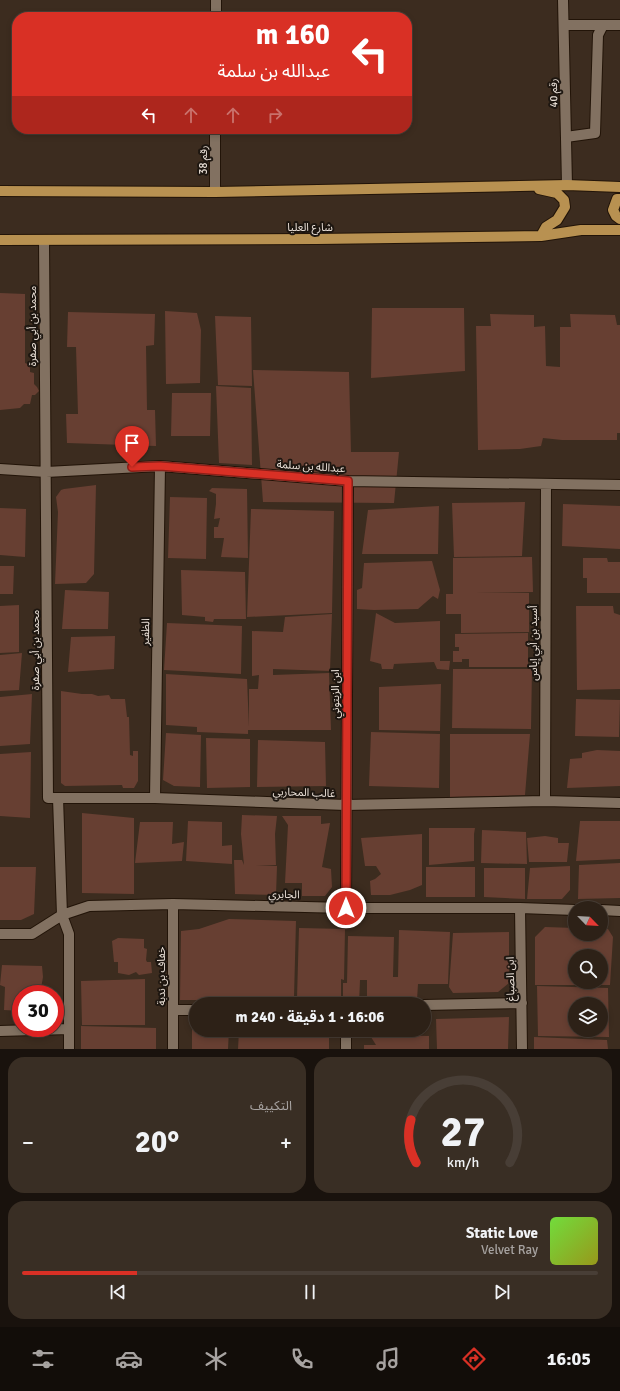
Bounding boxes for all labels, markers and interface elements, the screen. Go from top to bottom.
text: 160 m [256,18,330,52]
icon: left [344,28,396,80]
text: عبدالله بن سلمة [218,60,330,82]
street label: رقم 40 [547,78,562,108]
icon: left [138,104,160,126]
icon: ahead [180,104,202,126]
icon: ahead [222,104,244,126]
icon: right [264,104,286,126]
street label: رقم 38 [197,145,212,175]
street label: شارع العليا [287,221,333,235]
street label: محمد بن أبي صفرة [26,285,42,366]
pin [115,426,149,467]
icon: arrive [121,432,143,454]
street label: عبدالله بن سلمة [276,458,346,475]
street label: أسيد بن أبي إياس [527,605,543,681]
street label: محمد بن أبي صفرة [29,609,45,690]
street label: الظفير [139,618,152,647]
street label: ابن الزيتوني [329,669,345,719]
street label: غالب المحاربي [272,785,336,803]
position arrow [325,887,367,929]
street label: الجابري [268,888,300,904]
north arrow [568,901,608,941]
map controls [568,901,608,1037]
street label: خفاف بن ندبة [155,946,168,1005]
button: search [568,949,608,989]
street label: ابن الصباغ [504,957,518,1001]
speed limit sign: 30 [12,985,64,1037]
button: layers [568,997,608,1037]
text: 16:06 · 1 دقيقة · 240 m [236,1008,384,1026]
text: التكييف [250,1098,292,1114]
text: 27 [441,1107,485,1158]
text: 20° [135,1124,179,1161]
text: − [22,1129,34,1156]
text: + [280,1129,292,1156]
text: km/h [447,1154,479,1171]
text: Static Love [466,1224,538,1242]
text: Velvet Ray [481,1242,538,1258]
icon: previous [107,1281,129,1303]
icon: pause [299,1281,321,1303]
icon: next [491,1281,513,1303]
icon: filters [29,1345,57,1373]
icon: car [115,1345,143,1373]
icon: climate [202,1345,230,1373]
icon: phone [288,1345,316,1373]
icon: music [374,1345,402,1373]
icon: directions [460,1345,488,1373]
text: 16:05 [547,1348,591,1370]

